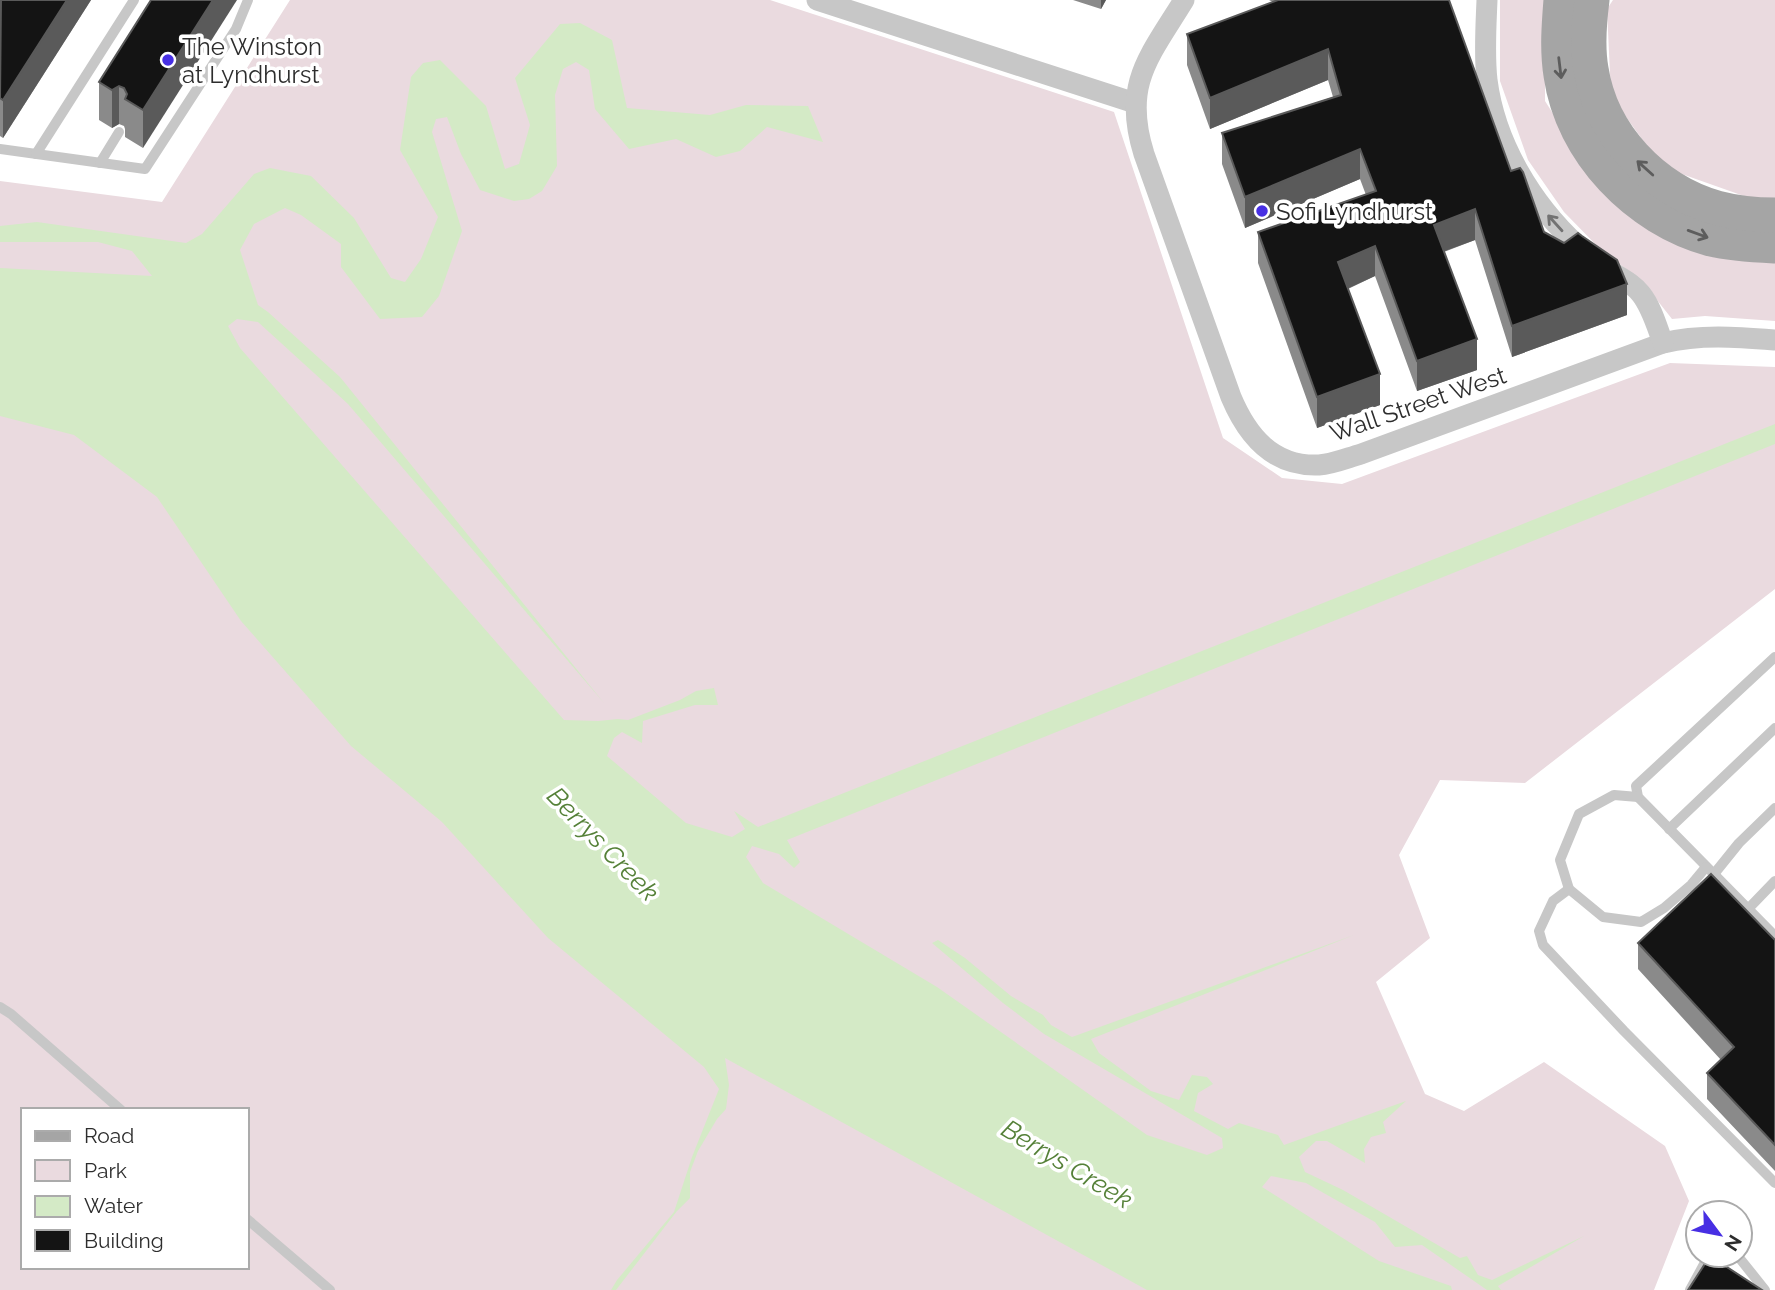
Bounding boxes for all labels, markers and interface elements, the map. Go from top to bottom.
place label: The Winston at Lyndhurst [182,32,322,89]
marker: The Winston at Lyndhurst [160,52,176,68]
one-way arrow [1554,56,1567,79]
one-way arrow [1637,159,1654,176]
place label: Sofi Lyndhurst [1276,197,1433,226]
marker: Sofi Lyndhurst [1254,203,1270,219]
one-way arrow [1547,214,1563,232]
one-way arrow [1687,229,1709,241]
street label: Wall Street West [1326,360,1510,448]
water label: Berrys Creek [541,781,665,907]
legend [21,1108,248,1269]
water label: Berrys Creek [996,1113,1138,1215]
text: Road [84,1123,134,1148]
text: Park [84,1158,127,1183]
text: Water [84,1193,143,1218]
north arrow [1684,1199,1754,1269]
text: Building [84,1228,164,1253]
text: N [1720,1231,1747,1255]

